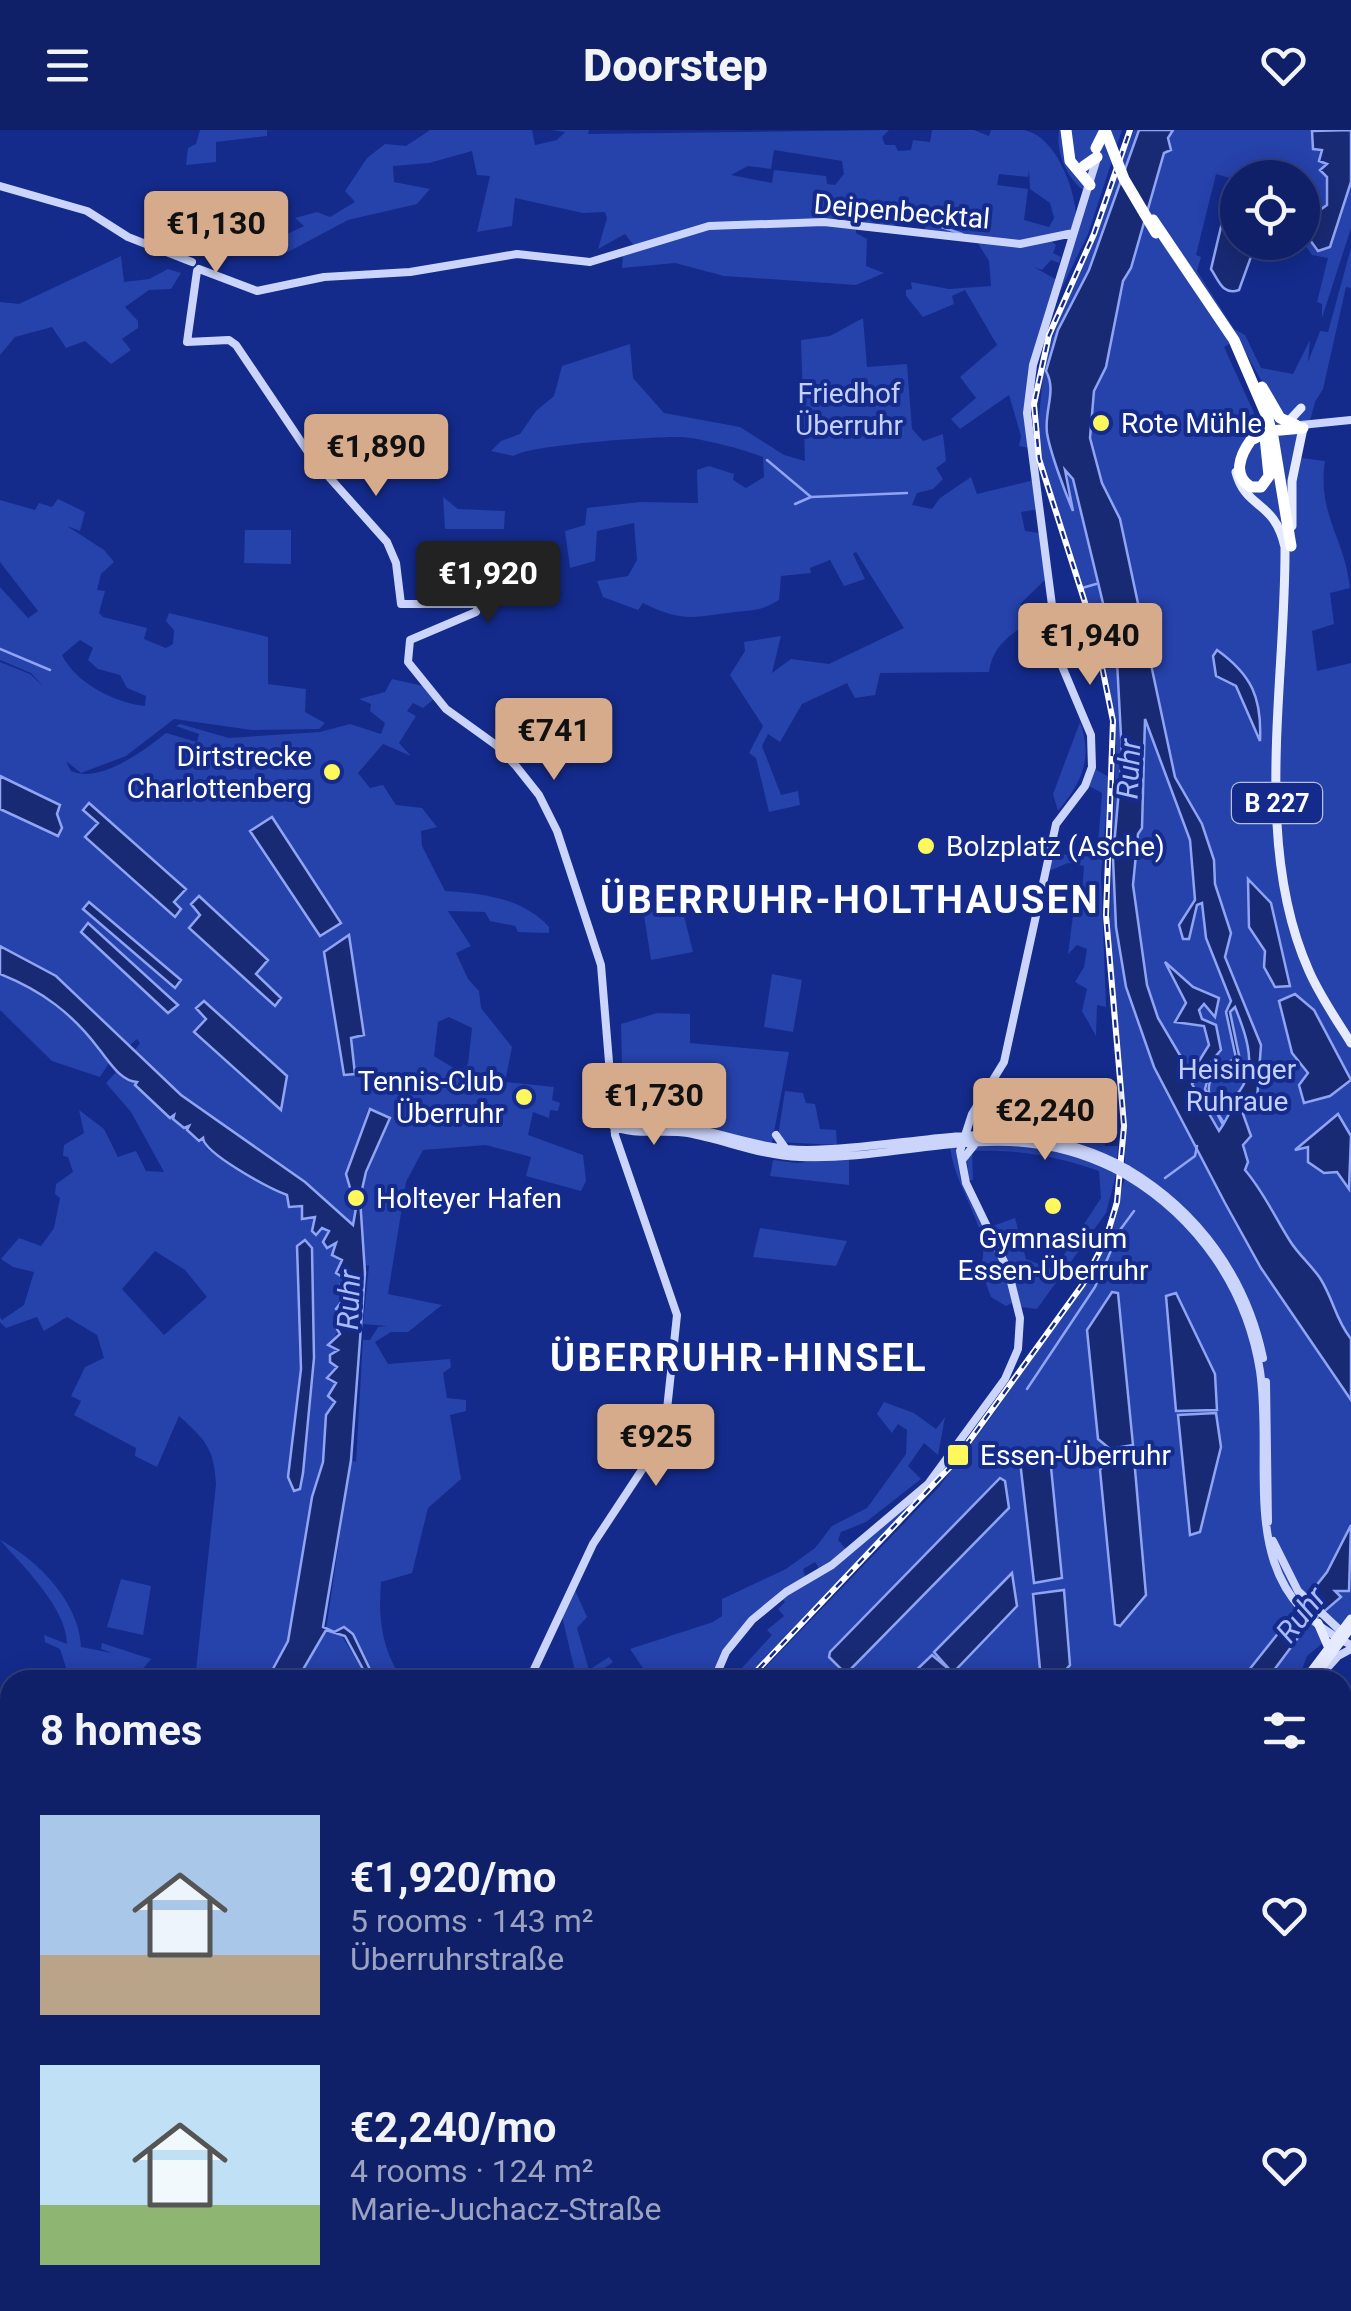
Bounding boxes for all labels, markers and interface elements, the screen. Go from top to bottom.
icon: menu [40,38,95,93]
icon: heart [1256,38,1311,93]
text: Doorstep [583,39,768,92]
map controls [1220,160,1320,260]
button: locate [1220,160,1320,260]
street label: Deipenbecktal [813,187,991,236]
pin: €1,130 [135,191,297,276]
text: €1,130 [166,204,266,242]
park label: Friedhof Überruhr [795,377,904,442]
place label: Rote Mühle [1121,407,1262,440]
marker: Rote Mühle [1090,412,1112,434]
pin: €1,890 [295,414,457,499]
text: €1,890 [326,427,426,465]
pin: €1,920 [407,541,569,626]
text: €1,920 [438,554,538,592]
pin: €1,940 [1009,603,1171,688]
text: €1,940 [1040,616,1140,654]
pin: €741 [495,698,613,783]
text: €741 [517,711,591,749]
water label: Ruhr [1109,737,1148,800]
place label: Dirtstrecke Charlottenberg [127,740,312,805]
marker: Dirtstrecke Charlottenberg [321,761,343,783]
road number: B 227 [1232,783,1322,823]
place label: Bolzplatz (Asche) [946,830,1165,863]
marker: Bolzplatz (Asche) [915,835,937,857]
district label: ÜBERRUHR-HOLTHAUSEN [600,878,1100,922]
park label: Heisinger Ruhraue [1178,1053,1297,1118]
pin: €1,730 [573,1063,735,1148]
place label: Tennis-Club Überruhr [358,1065,504,1130]
text: €1,730 [604,1076,704,1114]
pin: €2,240 [964,1078,1126,1163]
marker: Tennis-Club Überruhr [513,1086,535,1108]
text: €2,240 [995,1091,1095,1129]
place label: Holteyer Hafen [376,1182,562,1215]
marker: Holteyer Hafen [345,1187,367,1209]
marker: Gymnasium Essen-Überruhr [1042,1195,1064,1217]
place label: Gymnasium Essen-Überruhr [958,1222,1149,1287]
water label: Ruhr [330,1268,367,1331]
district label: ÜBERRUHR-HINSEL [550,1336,928,1380]
pin: €925 [597,1404,715,1489]
text: €925 [619,1417,693,1455]
place label: Essen-Überruhr [980,1439,1171,1472]
marker: Essen-Überruhr [945,1442,971,1468]
water label: Ruhr [1268,1579,1334,1649]
icon: filters [1257,1703,1312,1758]
text: 8 homes [40,1706,202,1755]
text: €1,920/mo [350,1853,557,1902]
icon: home [120,1855,240,1975]
icon: heart [1257,1888,1312,1943]
text: 5 rooms · 143 m² [350,1902,593,1940]
text: Überruhrstraße [350,1940,564,1978]
text: €2,240/mo [350,2103,557,2152]
icon: home [120,2105,240,2225]
icon: heart [1257,2138,1312,2193]
text: 4 rooms · 124 m² [350,2152,593,2190]
text: Marie-Juchacz-Straße [350,2190,661,2228]

